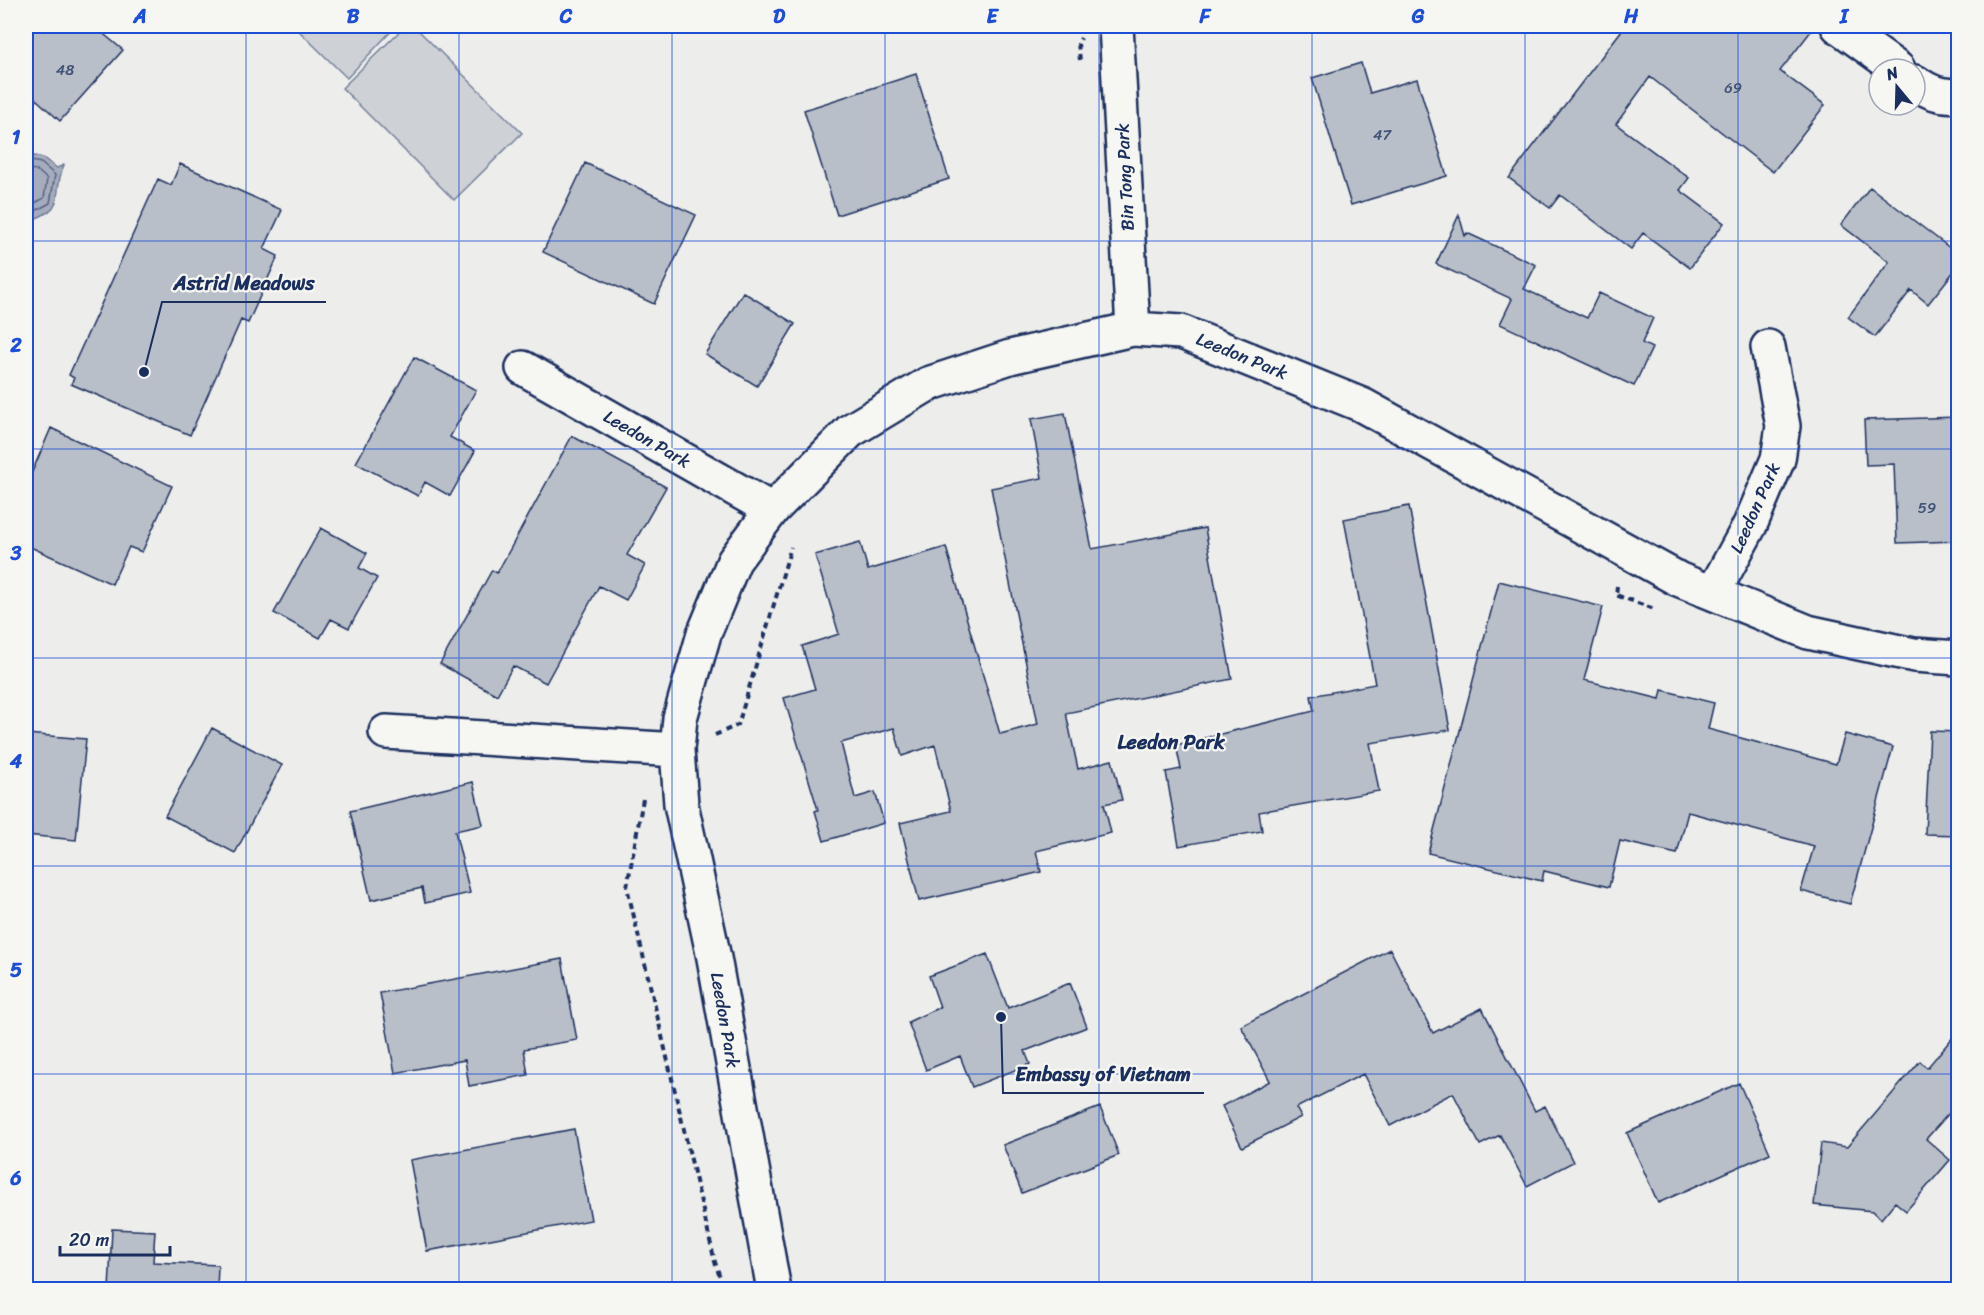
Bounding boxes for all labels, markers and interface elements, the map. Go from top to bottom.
text: A [132,0,147,34]
text: B [347,0,360,34]
text: C [559,0,573,34]
text: D [773,0,786,34]
text: E [986,0,999,34]
text: F [1199,0,1212,34]
text: G [1411,0,1425,34]
text: H [1623,0,1639,34]
text: I [1839,0,1850,34]
house number: 48 [56,57,74,83]
north arrow [1867,57,1927,117]
text: N [1881,57,1903,89]
house number: 69 [1724,75,1742,101]
text: 1 [12,120,21,155]
street label: Bin Tong Park [1106,122,1144,232]
house number: 47 [1373,122,1392,148]
callout: Astrid Meadows [162,264,326,302]
text: Astrid Meadows [173,266,315,301]
street label: Leedon Park [1191,323,1293,389]
text: 2 [9,328,22,363]
street label: Leedon Park [597,401,697,477]
street label: Leedon Park [1721,457,1789,559]
house number: 59 [1918,495,1936,521]
text: 3 [10,536,22,571]
district label: Leedon Park [1117,725,1226,760]
text: 4 [9,744,23,779]
text: 5 [10,953,22,988]
street label: Leedon Park [701,970,749,1071]
callout: Embassy of Vietnam [1003,1055,1204,1093]
text: Embassy of Vietnam [1015,1057,1191,1092]
text: 6 [9,1161,22,1196]
scale bar [60,1219,170,1257]
text: 20 m [69,1224,109,1256]

